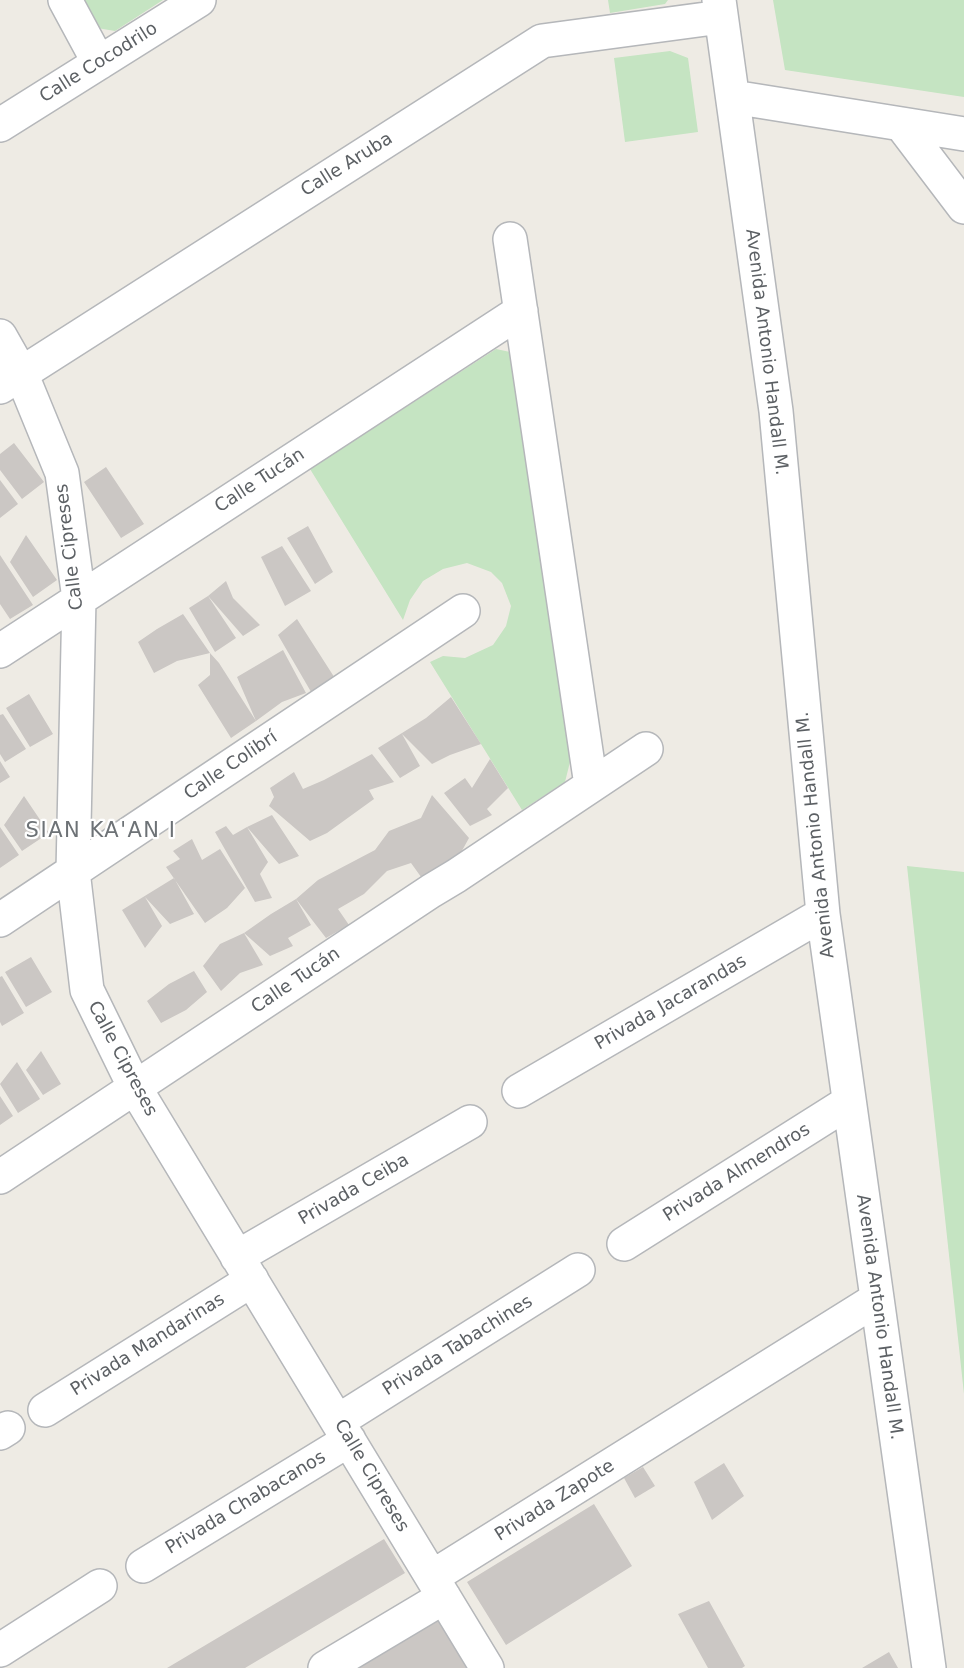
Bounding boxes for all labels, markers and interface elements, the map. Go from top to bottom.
street label: Calle Cocodrilo [36,18,162,108]
street label: Calle Aruba [297,128,397,202]
street label: Avenida Antonio Handall M. [740,228,792,476]
street label: Calle Tucán [211,444,309,518]
street label: Calle Cipreses [52,483,88,611]
street label: Avenida Antonio Handall M. [792,711,840,959]
street label: Calle Colibrí [180,727,282,805]
district label: SIAN KA'AN I [26,819,176,845]
street label: Calle Tucán [248,943,344,1019]
street label: Privada Jacarandas [591,951,751,1055]
street label: Calle Cipreses [83,998,161,1120]
street label: Privada Almendros [660,1119,814,1227]
street label: Privada Ceiba [295,1150,413,1230]
street label: Avenida Antonio Handall M. [851,1193,907,1441]
street label: Privada Mandarinas [67,1289,229,1401]
street label: Privada Tabachines [379,1291,537,1401]
street label: Calle Cipreses [329,1416,413,1536]
street label: Privada Chabacanos [162,1447,330,1559]
street label: Privada Zapote [491,1456,619,1546]

